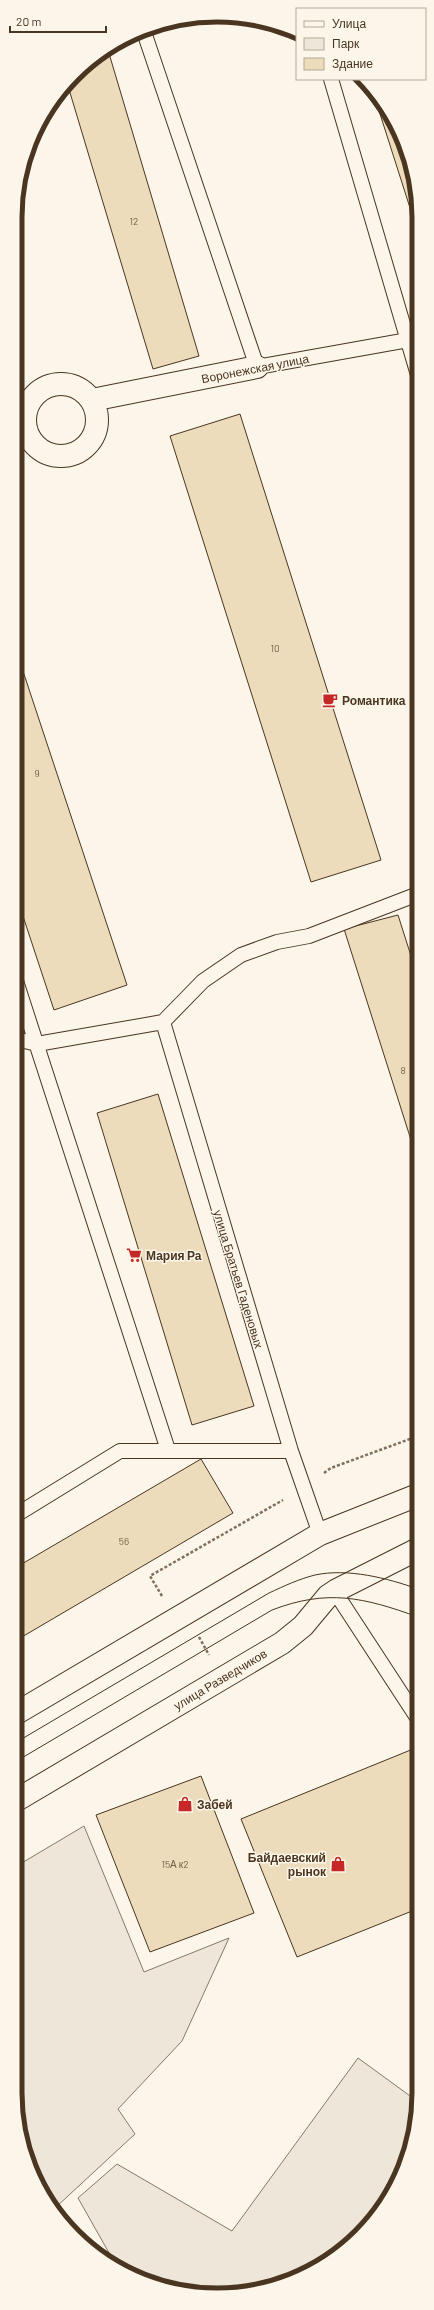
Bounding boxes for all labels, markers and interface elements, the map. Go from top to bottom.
scale bar [10,8,106,34]
legend [296,8,426,80]
text: 20 m [16,14,42,28]
text: Улица [332,16,366,31]
text: Парк [332,36,360,51]
text: Здание [332,56,373,71]
house number: 12 [130,215,138,227]
street label: Воронежская улица [200,351,310,386]
house number: 10 [270,642,280,654]
cafe icon: Романтика [321,691,339,709]
place label: Романтика [342,693,406,707]
house number: 9 [34,767,40,779]
house number: 8 [400,1064,406,1076]
street label: улица Братьев Гаденовых [210,1208,267,1350]
supermarket icon: Мария Ра [125,1246,143,1264]
place label: Мария Ра [146,1248,202,1263]
house number: 56 [119,1535,129,1547]
street label: улица Разведчиков [171,1646,270,1713]
shop icon: Забей [176,1795,194,1813]
place label: Забей [197,1797,233,1811]
place label: Байдаевский рынок [248,1850,327,1879]
shop icon: Байдаевский рынок [329,1855,347,1873]
house number: 15А к2 [161,1858,189,1870]

